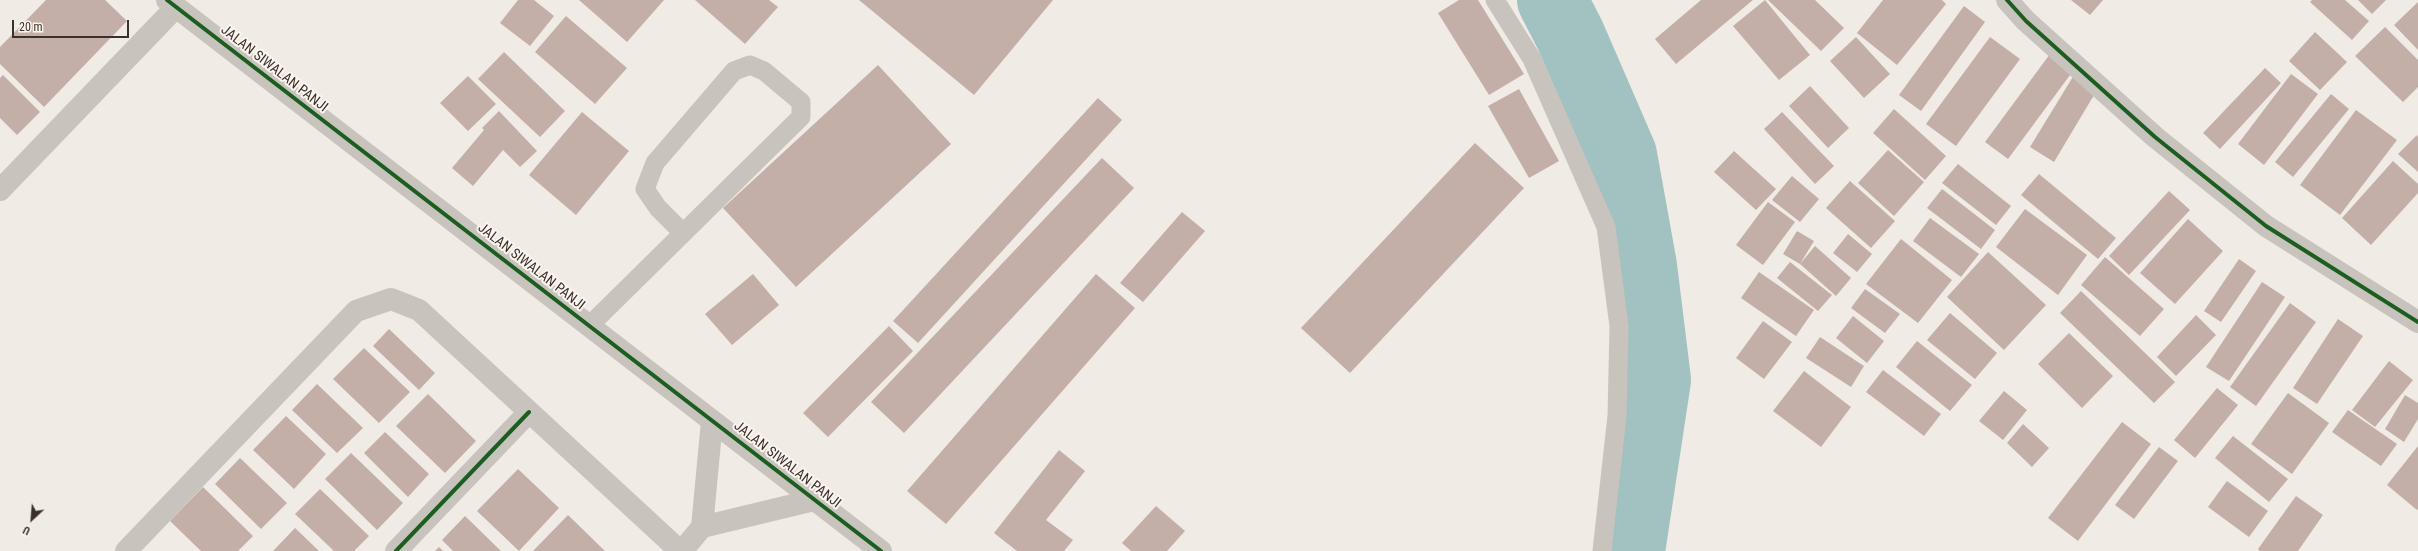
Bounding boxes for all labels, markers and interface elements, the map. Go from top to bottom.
scale bar [14,12,131,38]
text: 20 m [19,20,43,34]
street label: JALAN SIWALAN PANJI [217,22,331,116]
street label: JALAN SIWALAN PANJI [474,220,588,314]
street label: JALAN SIWALAN PANJI [730,418,844,512]
north arrow [12,499,52,539]
text: U [21,523,32,537]

